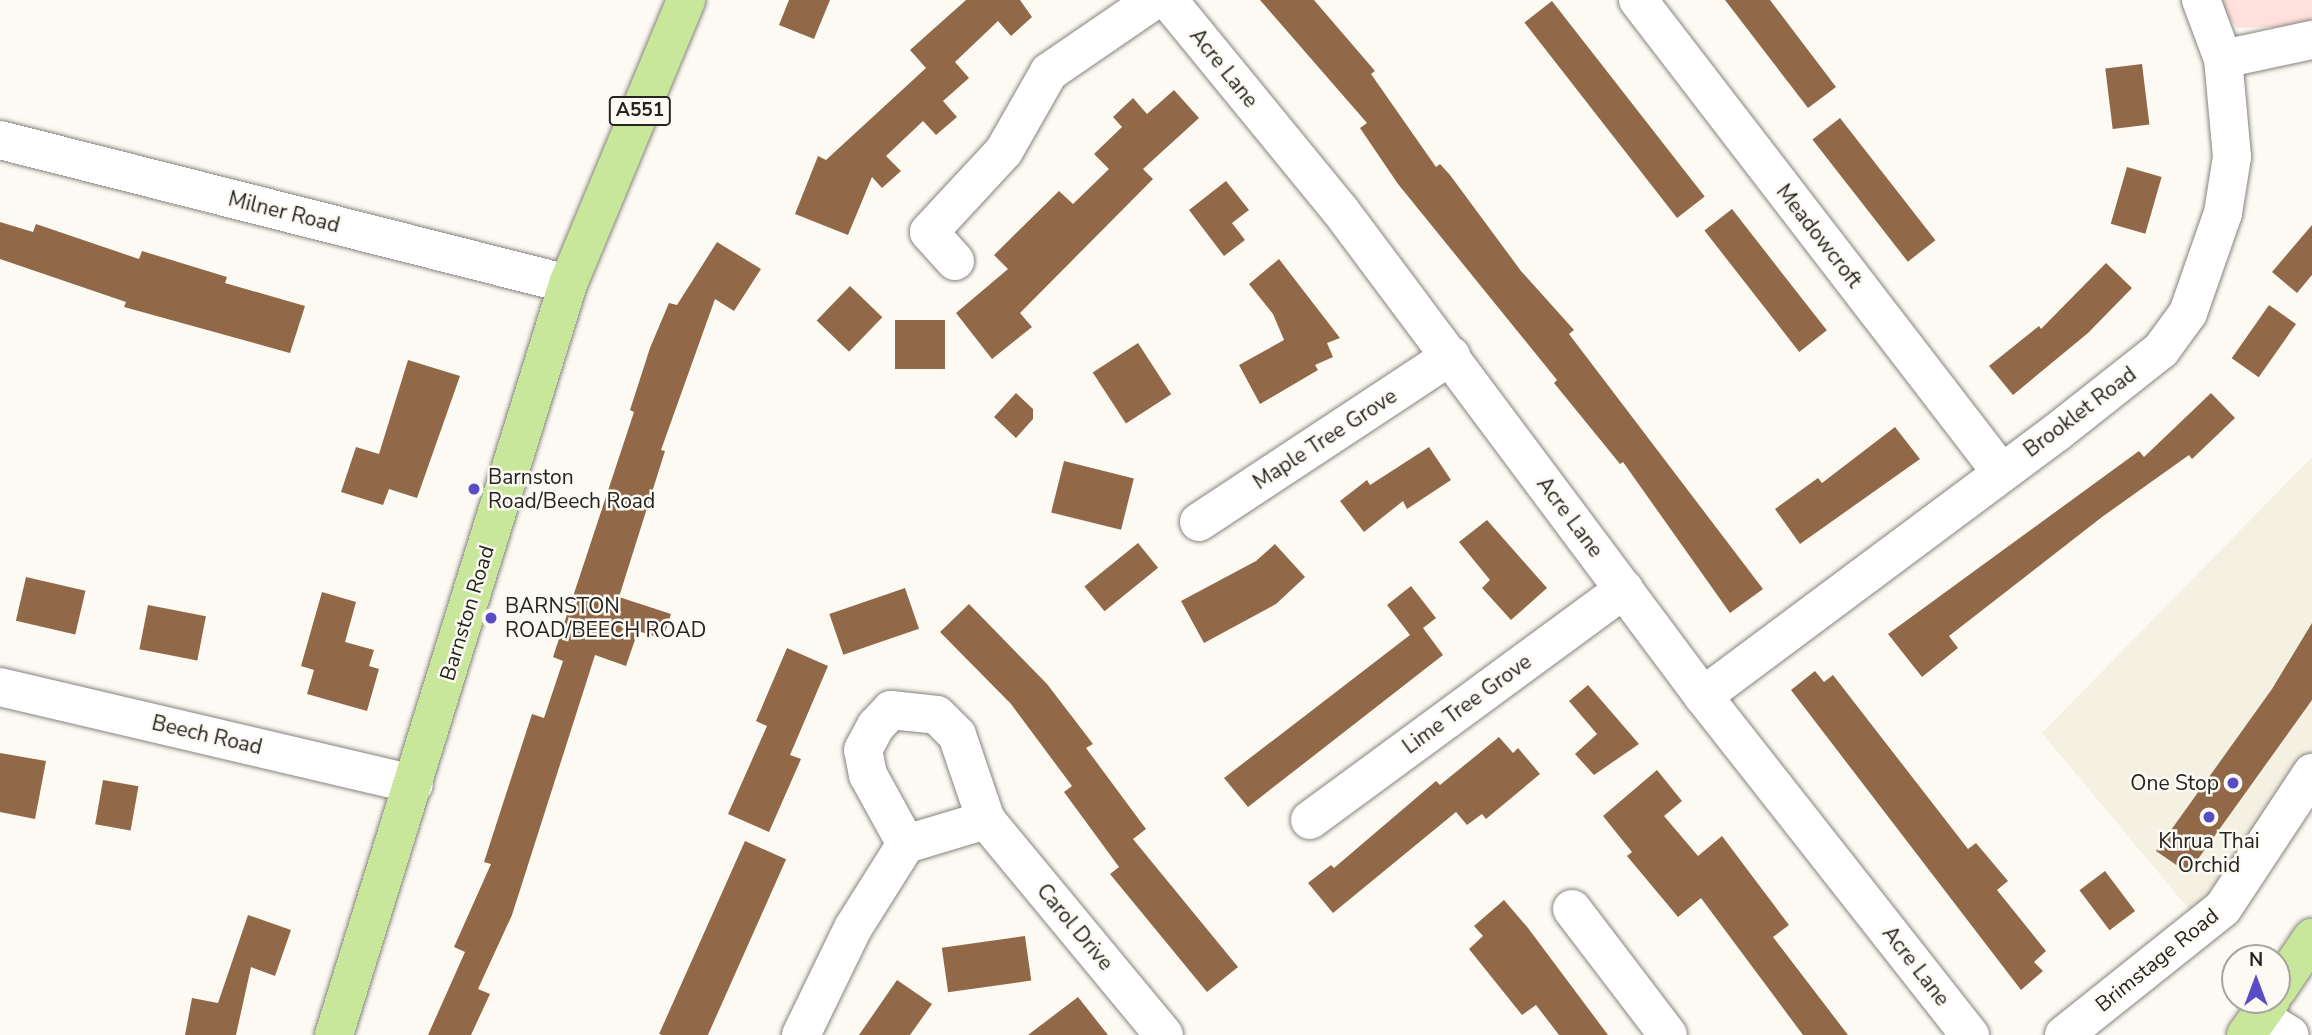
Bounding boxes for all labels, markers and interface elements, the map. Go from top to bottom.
street label: Acre Lane [1184,23,1264,113]
road number: A551 [608,96,672,127]
street label: Meadowcroft [1771,179,1867,293]
street label: Milner Road [226,186,342,238]
street label: Brooklet Road [2019,362,2141,462]
street label: Maple Tree Grove [1248,383,1402,495]
place label: Barnston Road/Beech Road [488,464,655,514]
street label: Acre Lane [1531,472,1609,562]
marker: Barnston Road/Beech Road [466,481,482,497]
street label: Barnston Road [435,542,499,684]
place label: BARNSTON ROAD/BEECH ROAD [505,593,706,643]
marker: BARNSTON ROAD/BEECH ROAD [483,610,499,626]
street label: Lime Tree Grove [1398,649,1536,759]
street label: Beech Road [149,710,265,760]
place label: One Stop [2130,770,2219,796]
marker: One Stop [2225,775,2241,791]
marker: Khrua Thai Orchid [2201,809,2217,825]
place label: Khrua Thai Orchid [2158,828,2260,878]
street label: Carol Drive [1031,879,1119,975]
street label: Brimstage Road [2090,903,2224,1017]
street label: Acre Lane [1877,921,1955,1011]
north arrow [2221,944,2291,1014]
text: N [2249,947,2263,973]

